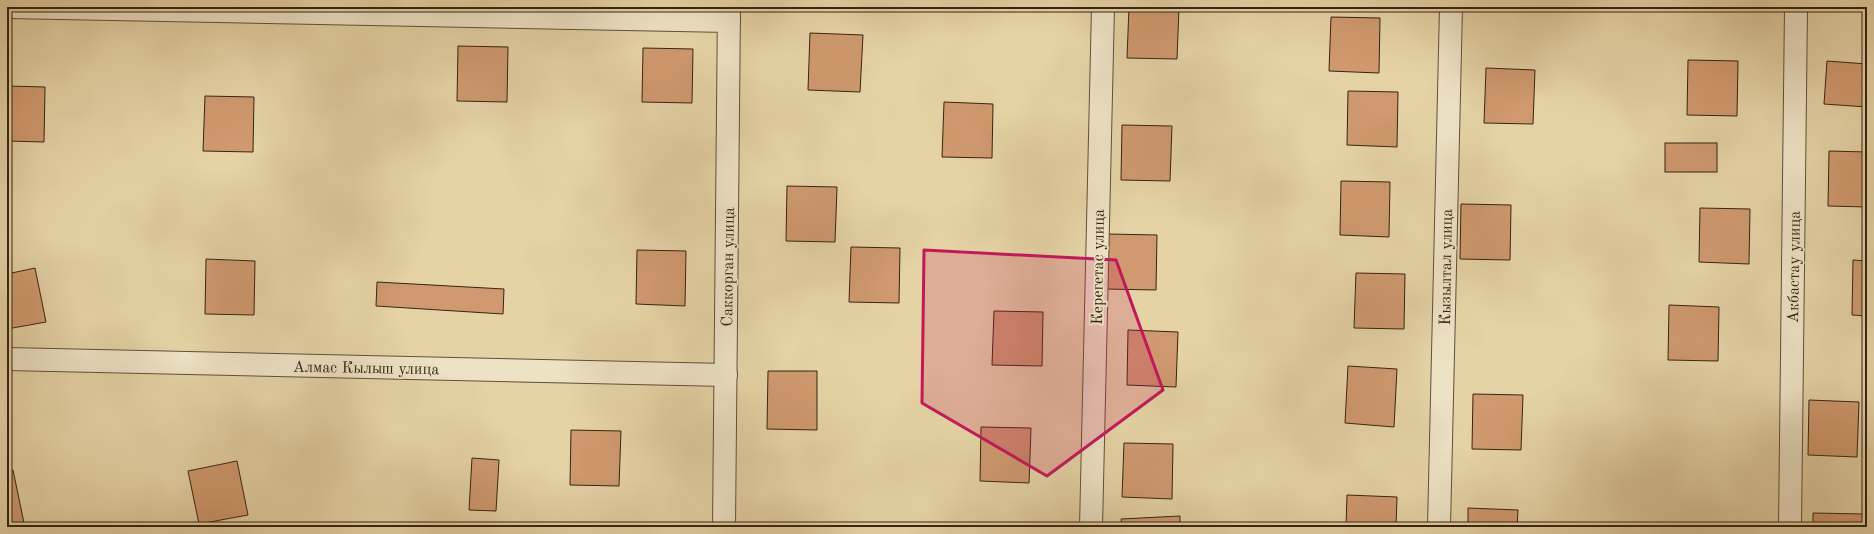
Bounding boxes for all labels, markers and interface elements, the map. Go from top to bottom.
street label: Саккорган улица [720,207,738,327]
street label: Кызылтал улица [1438,208,1456,326]
street label: Керегетас улица [1090,209,1108,325]
street label: Акбастау улица [1786,211,1804,323]
street label: Алмас Кылыш улица [293,360,439,378]

